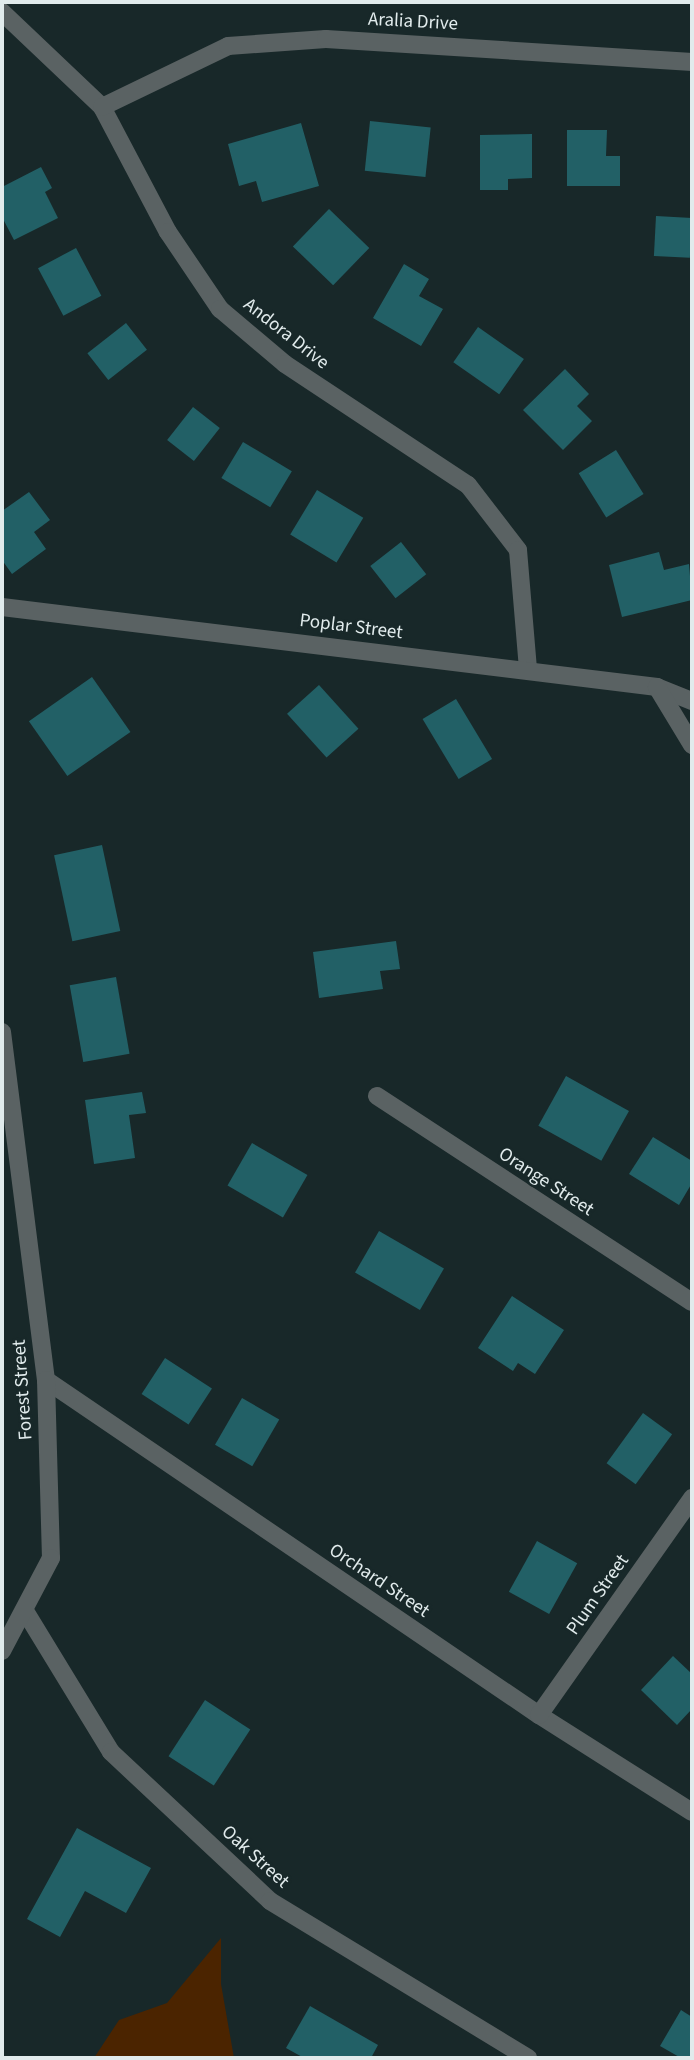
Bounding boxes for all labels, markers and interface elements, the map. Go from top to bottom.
street label: Aralia Drive [367,8,459,36]
street label: Andora Drive [239,294,333,374]
street label: Poplar Street [298,609,404,645]
street label: Orange Street [494,1143,598,1221]
street label: Forest Street [8,1339,38,1441]
street label: Orchard Street [325,1539,433,1623]
street label: Plum Street [562,1550,634,1640]
street label: Oak Street [217,1821,293,1893]

